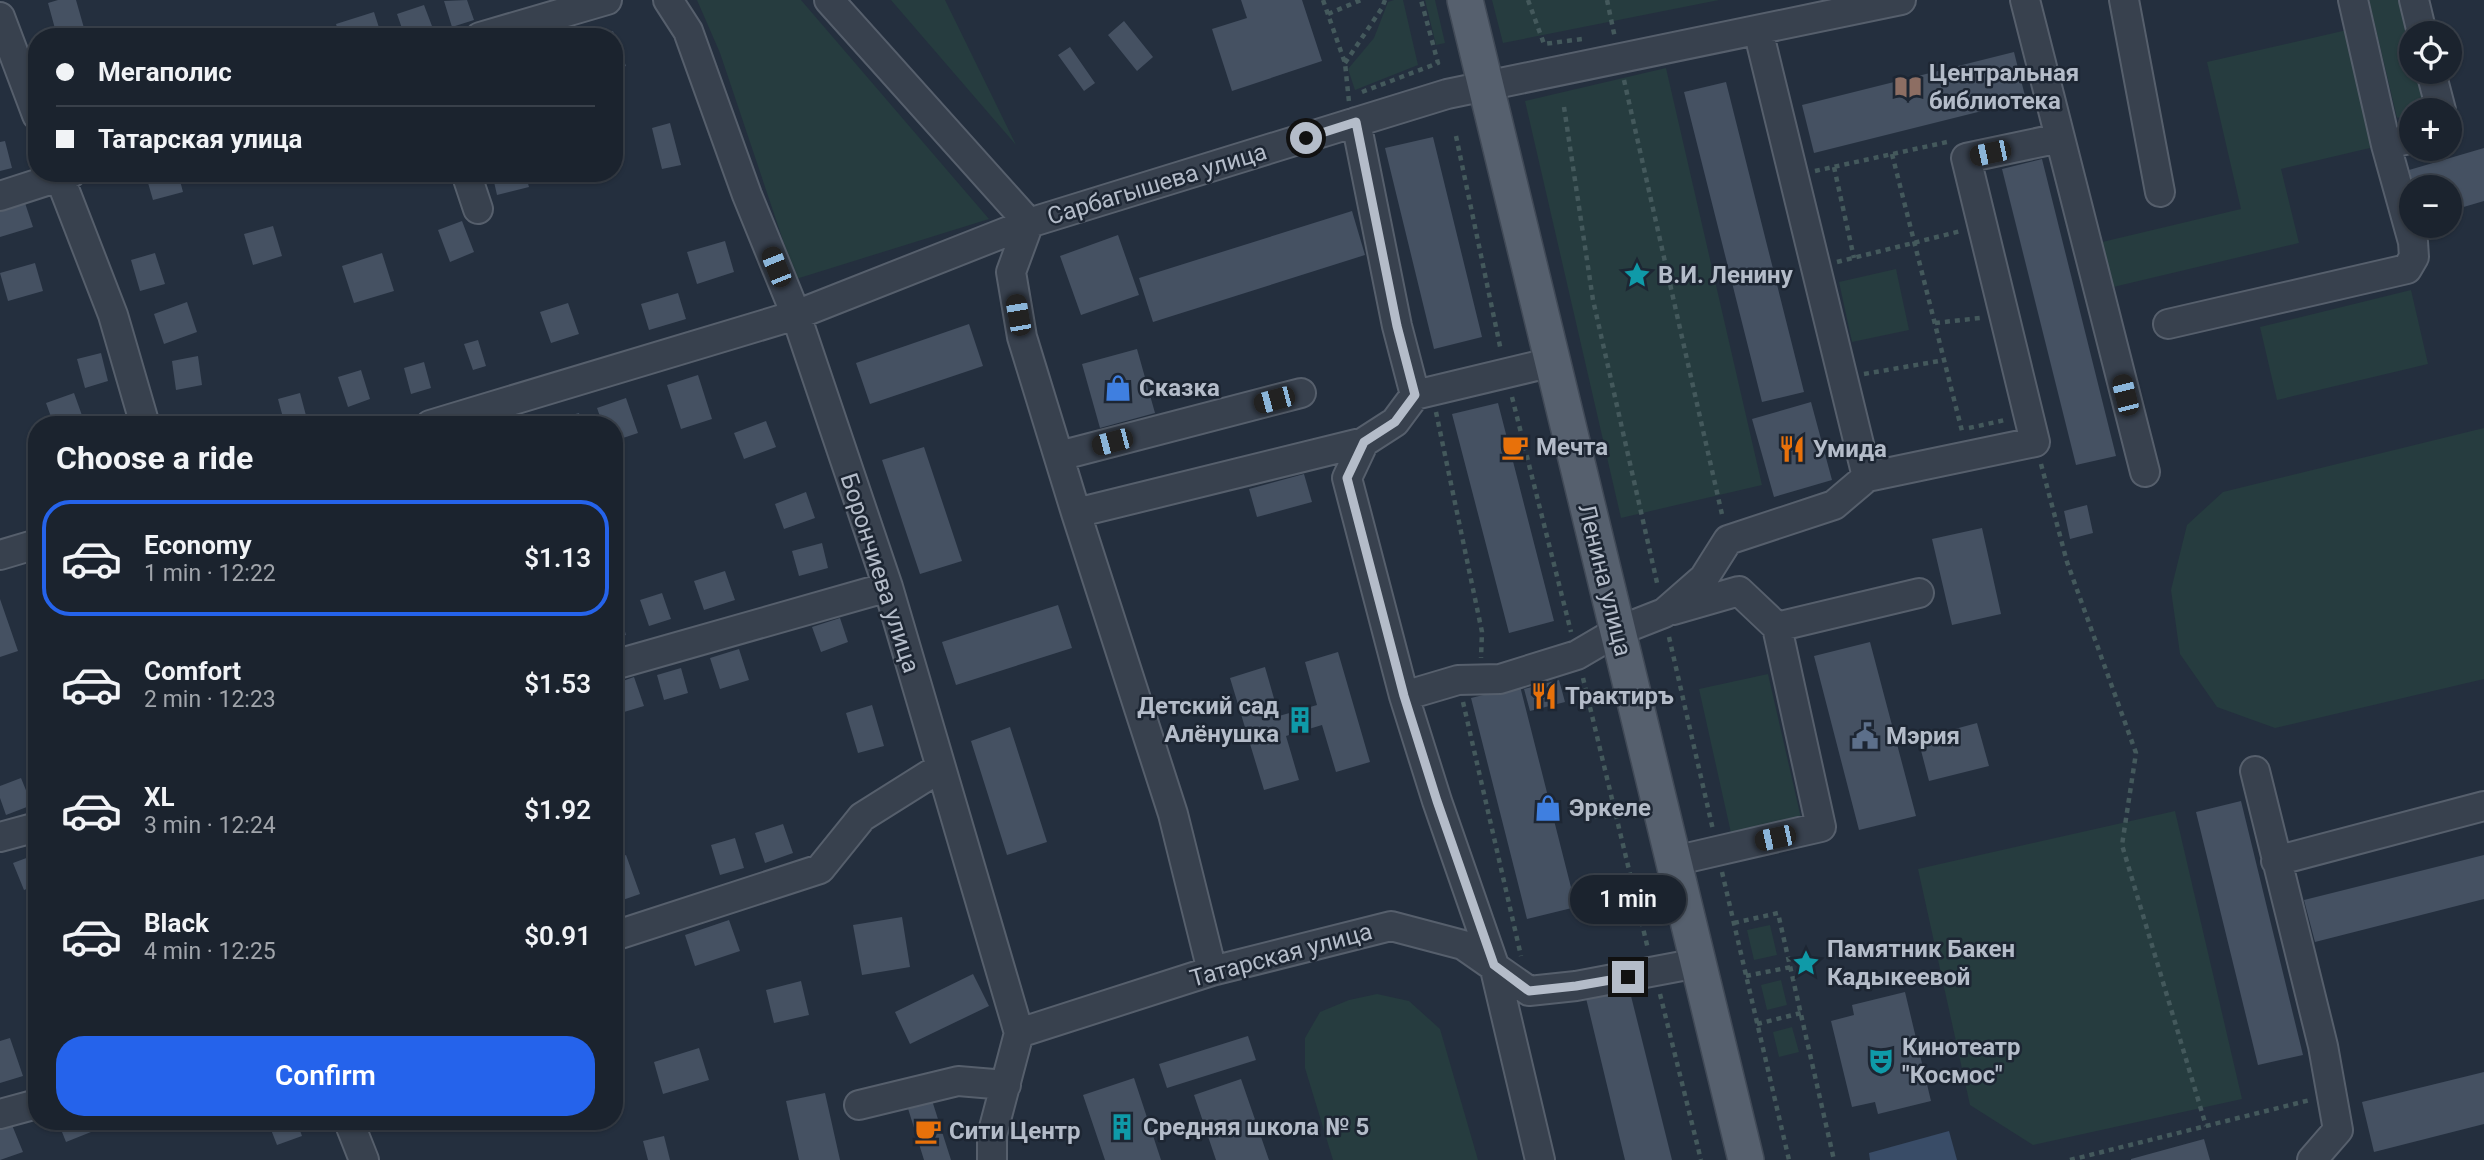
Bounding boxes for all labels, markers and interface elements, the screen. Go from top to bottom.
map controls [2399,21,2462,238]
button: locate [2399,21,2462,84]
text: Мегаполис [98,57,232,87]
place label: Центральная библиотека [1929,59,2079,115]
library icon: Центральная библиотека [1893,72,1923,102]
button: + [2399,98,2462,161]
route start [1290,122,1322,154]
text: Татарская улица [98,124,302,154]
street label: Сарбагышева улица [1044,137,1270,231]
car [1968,138,2013,168]
button: − [2399,175,2462,238]
car [759,244,794,290]
place icon: В.И. Ленину [1622,260,1652,290]
place label: В.И. Ленину [1658,261,1794,289]
car [1005,292,1032,338]
car [2110,372,2141,418]
shop icon: Сказка [1103,373,1133,403]
place label: Сказка [1139,374,1220,402]
car [1251,384,1298,416]
car [1089,426,1136,458]
cafe icon: Мечта [1500,432,1530,462]
place label: Мечта [1536,433,1608,461]
restaurant icon: Умида [1777,434,1807,464]
place label: Умида [1813,435,1887,463]
text: Choose a ride [56,439,253,477]
street label: Борончиева улица [835,470,925,676]
street label: Ленина улица [1573,501,1637,659]
icon: car [60,527,123,590]
text: Economy [144,530,251,560]
text: $1.13 [524,543,591,573]
text: 1 min · 12:22 [144,560,276,587]
icon: car [60,653,123,716]
text: Comfort [144,656,241,686]
text: $1.53 [524,669,591,699]
restaurant icon: Трактиръ [1529,681,1559,711]
place label: Трактиръ [1565,682,1674,710]
text: 2 min · 12:23 [144,686,276,713]
place label: Детский сад Алёнушка [1137,692,1279,748]
building icon: Детский сад Алёнушка [1285,705,1315,735]
public building icon: Мэрия [1850,721,1880,751]
place label: Мэрия [1886,722,1960,750]
icon: car [60,779,123,842]
text: XL [144,782,175,812]
shop icon: Эркеле [1533,793,1563,823]
place label: Эркеле [1569,794,1651,822]
text: $1.92 [524,795,591,825]
text: 3 min · 12:24 [144,812,276,839]
car [1753,823,1798,853]
callout: 1 min [1570,876,1686,925]
text: 1 min [1599,886,1657,913]
icon: car [60,905,123,968]
text: Black [144,908,209,938]
street label: Татарская улица [1187,917,1375,993]
text: $0.91 [524,921,591,951]
place label: Памятник Бакен Кадыкеевой [1827,935,2015,991]
text: 4 min · 12:25 [144,938,276,965]
place icon: Памятник Бакен Кадыкеевой [1791,948,1821,978]
route end [1612,961,1644,993]
place label: Кинотеатр "Космос" [1902,1033,2021,1089]
button: Confirm [56,1036,595,1116]
theatre icon: Кинотеатр "Космос" [1866,1046,1896,1076]
building icon: Средняя школа № 5 [1107,1112,1137,1142]
place label: Средняя школа № 5 [1143,1113,1369,1141]
cafe icon: Сити Центр [913,1116,943,1146]
place label: Сити Центр [949,1117,1081,1145]

